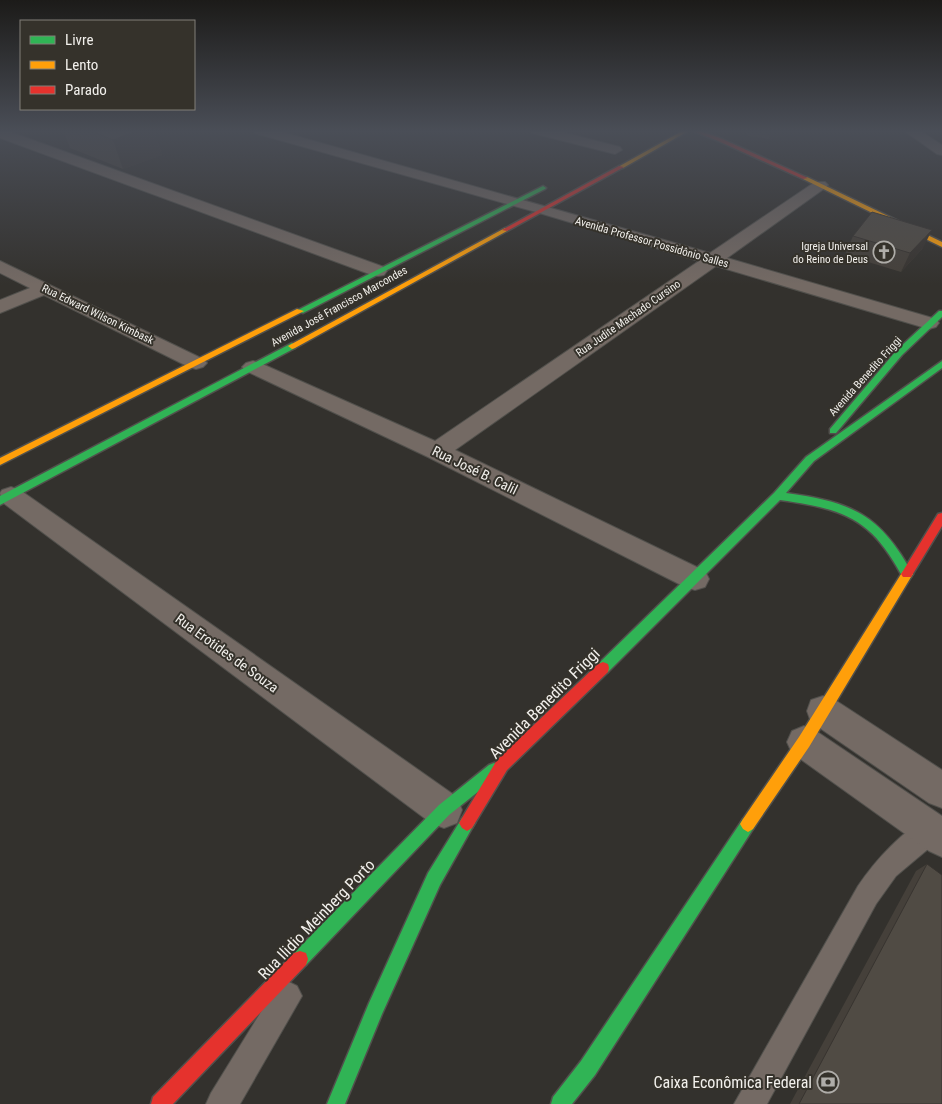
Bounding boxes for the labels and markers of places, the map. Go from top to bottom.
place label: Igreja Universal do Reino de Deus [793,240,868,266]
church icon: Igreja Universal do Reino de Deus [872,240,896,264]
bank icon: Caixa Econômica Federal [816,1070,840,1094]
place label: Caixa Econômica Federal [653,1073,812,1092]

